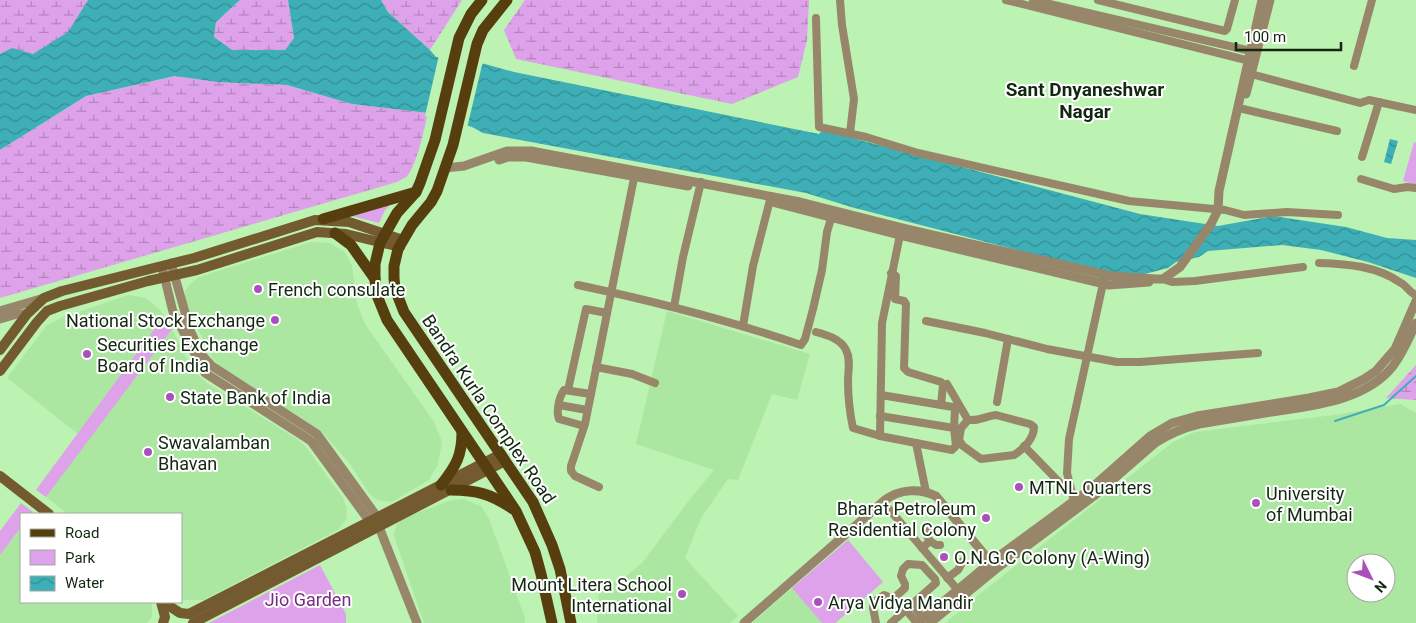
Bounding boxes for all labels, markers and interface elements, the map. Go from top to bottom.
scale bar [1236,20,1341,52]
text: 100 m [1244,28,1286,46]
district label: Sant Dnyaneshwar Nagar [1006,78,1164,123]
place label: French consulate [268,279,405,300]
marker: French consulate [252,283,264,295]
place label: National Stock Exchange [66,310,265,331]
street label: Bandra Kurla Complex Road [418,311,560,507]
marker: National Stock Exchange [269,314,281,326]
place label: Securities Exchange Board of India [97,334,258,376]
marker: Securities Exchange Board of India [81,348,93,360]
place label: State Bank of India [180,387,331,408]
marker: State Bank of India [164,391,176,403]
place label: Swavalamban Bhavan [158,432,270,474]
marker: Swavalamban Bhavan [142,446,154,458]
place label: MTNL Quarters [1029,477,1152,498]
marker: MTNL Quarters [1013,481,1025,493]
place label: University of Mumbai [1266,483,1353,525]
marker: University of Mumbai [1250,497,1262,509]
place label: Bharat Petroleum Residential Colony [828,498,976,540]
marker: Bharat Petroleum Residential Colony [980,512,992,524]
legend [20,513,182,603]
text: Road [65,524,99,542]
place label: O.N.G.C Colony (A-Wing) [954,547,1150,569]
text: Park [65,549,96,567]
marker: O.N.G.C Colony (A-Wing) [938,551,950,563]
north arrow [1346,553,1396,603]
text: Water [65,574,104,592]
place label: Mount Litera School International [511,574,672,616]
text: N [1371,578,1390,596]
marker: Mount Litera School International [676,588,688,600]
park label: Jio Garden [265,589,351,610]
place label: Arya Vidya Mandir [828,592,973,613]
marker: Arya Vidya Mandir [812,596,824,608]

